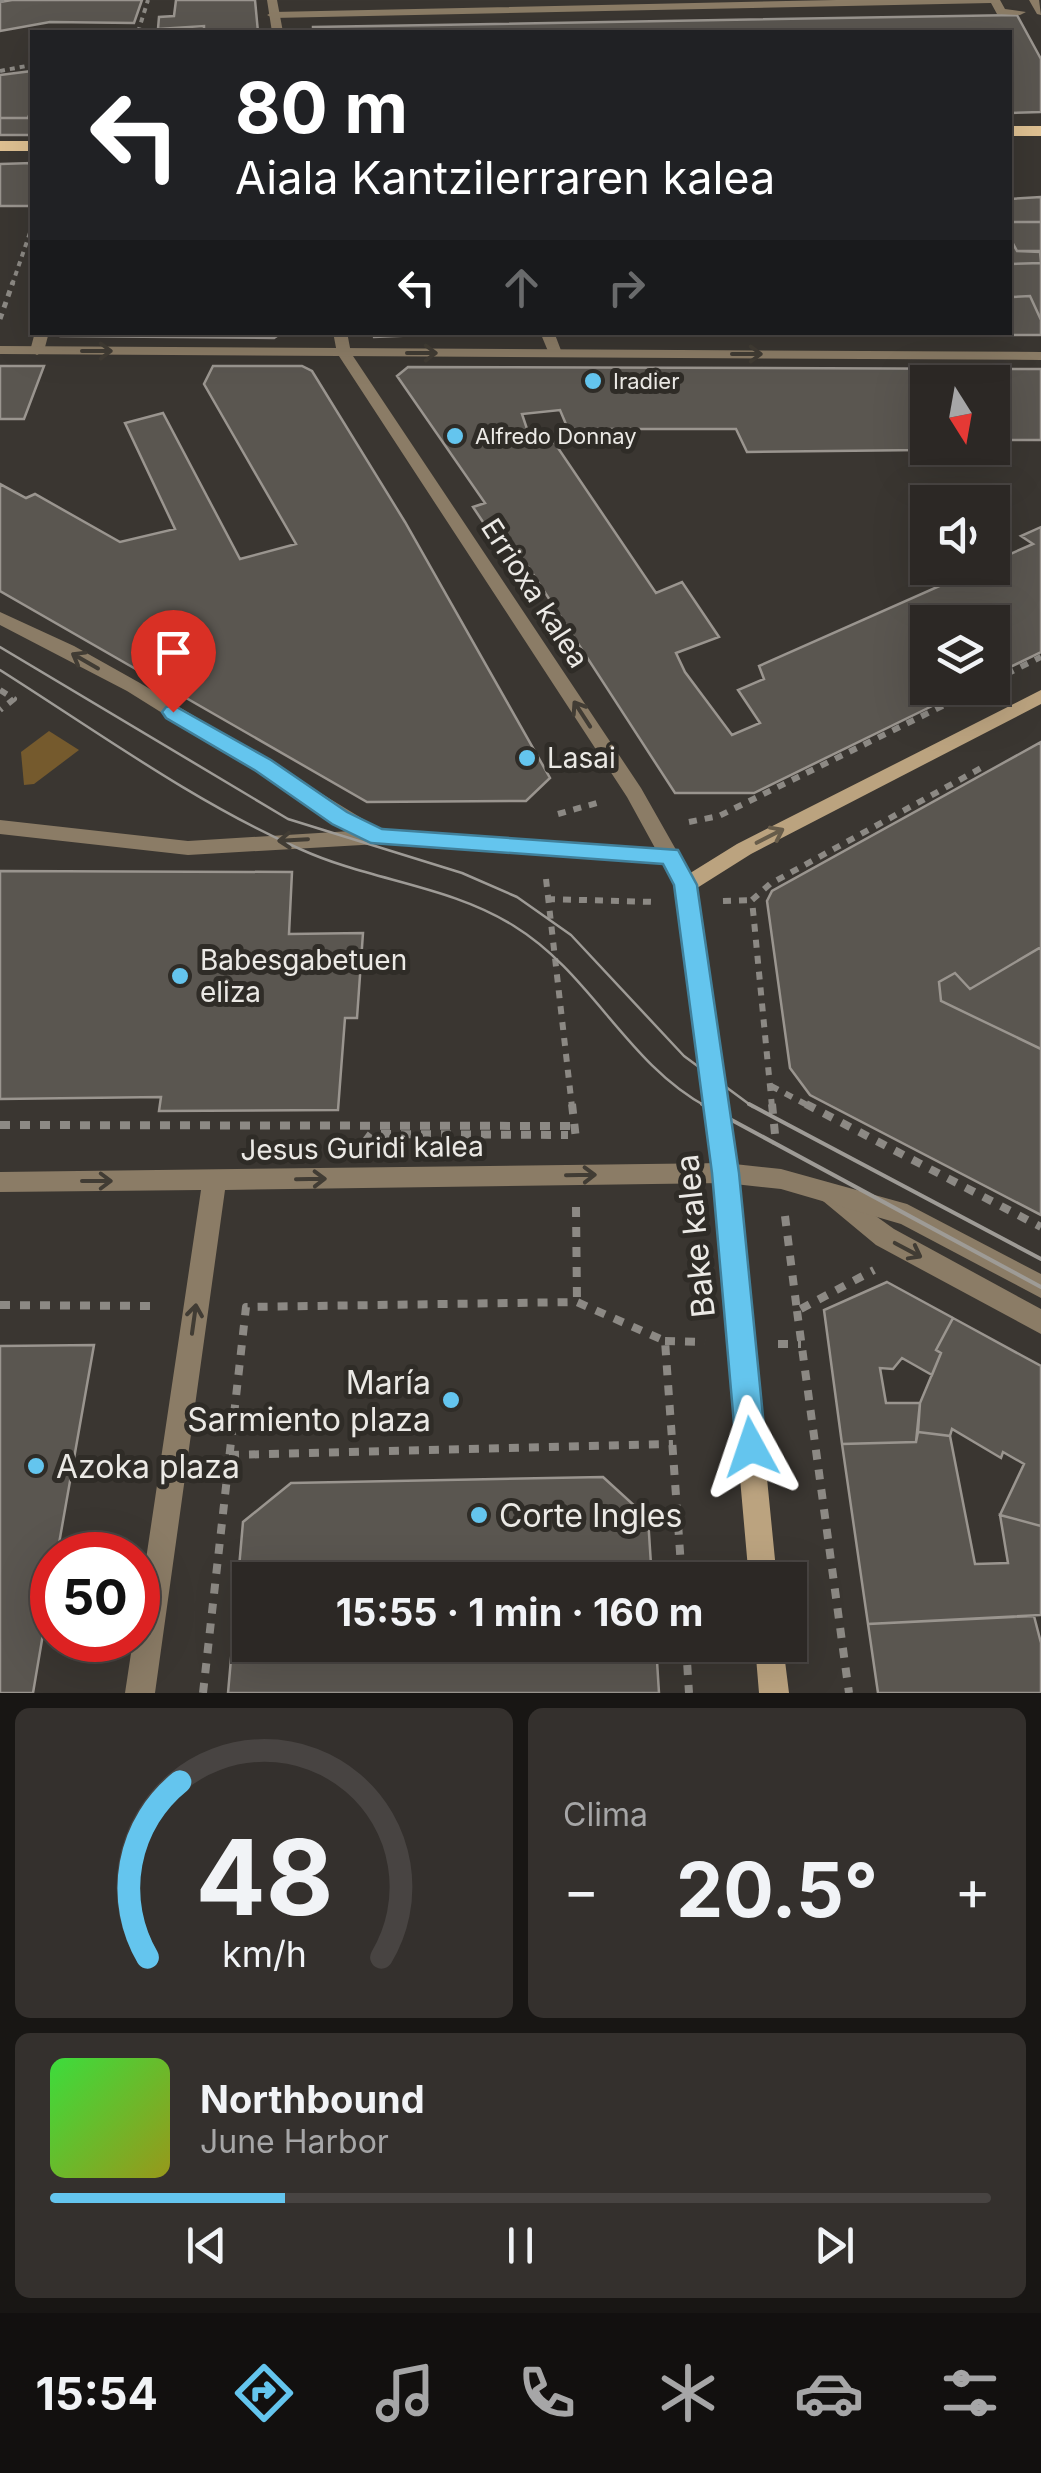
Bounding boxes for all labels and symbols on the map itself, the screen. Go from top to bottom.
one-way arrow [80,342,113,360]
one-way arrow [406,344,438,362]
one-way arrow [730,344,763,364]
north arrow [910,365,1010,465]
place label: Iradier [613,368,679,394]
marker: Iradier [582,370,604,392]
place label: Alfredo Donnay [475,423,637,449]
marker: Alfredo Donnay [444,425,466,447]
street label: Errioxa kalea [474,512,596,674]
pin [131,610,216,713]
one-way arrow [71,651,101,671]
one-way arrow [571,700,592,728]
place label: Lasai [547,741,616,775]
marker: Lasai [516,747,538,769]
one-way arrow [754,826,784,845]
one-way arrow [277,831,309,850]
place label: Babesgabetuen eliza [200,943,407,1009]
marker: Babesgabetuen eliza [169,965,191,987]
street label: Jesus Guridi kalea [240,1129,484,1167]
street label: Bake kalea [667,1153,723,1319]
one-way arrow [564,1165,596,1184]
one-way arrow [295,1170,327,1189]
one-way arrow [80,1172,113,1190]
one-way arrow [893,1240,923,1260]
one-way arrow [185,1304,203,1336]
place label: María Sarmiento plaza [187,1363,431,1439]
marker: María Sarmiento plaza [440,1389,462,1411]
position arrow [699,1395,803,1499]
place label: Azoka plaza [56,1447,240,1486]
marker: Azoka plaza [25,1455,47,1477]
place label: Corte Ingles [499,1496,682,1535]
marker: Corte Ingles [468,1504,490,1526]
speed limit sign: 50 [30,1532,160,1662]

